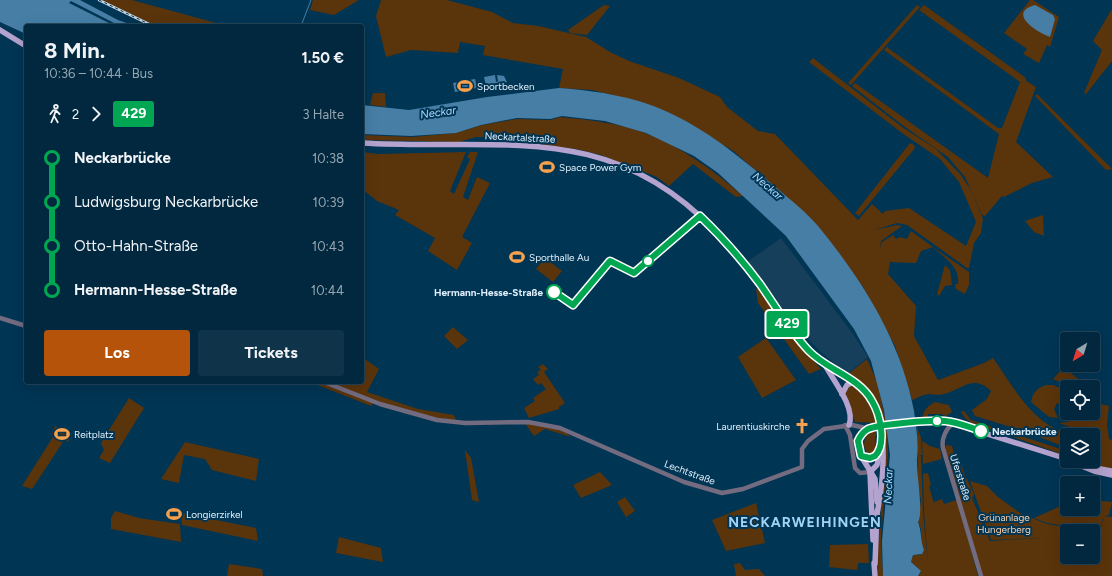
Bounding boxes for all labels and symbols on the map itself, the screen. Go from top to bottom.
sports icon: Sportbecken [456,77,474,95]
place label: Sportbecken [477,80,535,93]
water label: Neckar [419,103,458,121]
street label: Neckartalstraße [484,129,556,146]
sports icon: Space Power Gym [538,158,556,176]
place label: Space Power Gym [559,161,641,174]
water label: Neckar [750,170,786,204]
sports icon: Sporthalle Au [508,248,526,266]
place label: Sporthalle Au [529,251,589,264]
unlabelled marker [642,255,654,267]
marker: Hermann-Hesse-Straße [546,284,562,300]
place label: Hermann-Hesse-Straße [434,286,543,299]
line badge: 429 [764,311,810,337]
north arrow [1060,332,1100,372]
unlabelled marker [931,415,943,427]
church icon: Laurentiuskirche [793,417,811,435]
place label: Laurentiuskirche [716,420,791,433]
marker: Neckarbrücke [973,423,989,439]
sports icon: Reitplatz [53,425,71,443]
place label: Neckarbrücke [992,425,1057,438]
place label: Reitplatz [74,428,114,441]
street label: Uferstraße [947,453,974,502]
street label: Lechtstraße [662,457,718,488]
water label: Neckar [881,467,896,504]
sports icon: Longierzirkel [165,505,183,523]
place label: Longierzirkel [186,508,243,521]
park label: Grünanlage Hungerberg [977,511,1031,536]
district label: NECKARWEIHINGEN [728,514,882,531]

